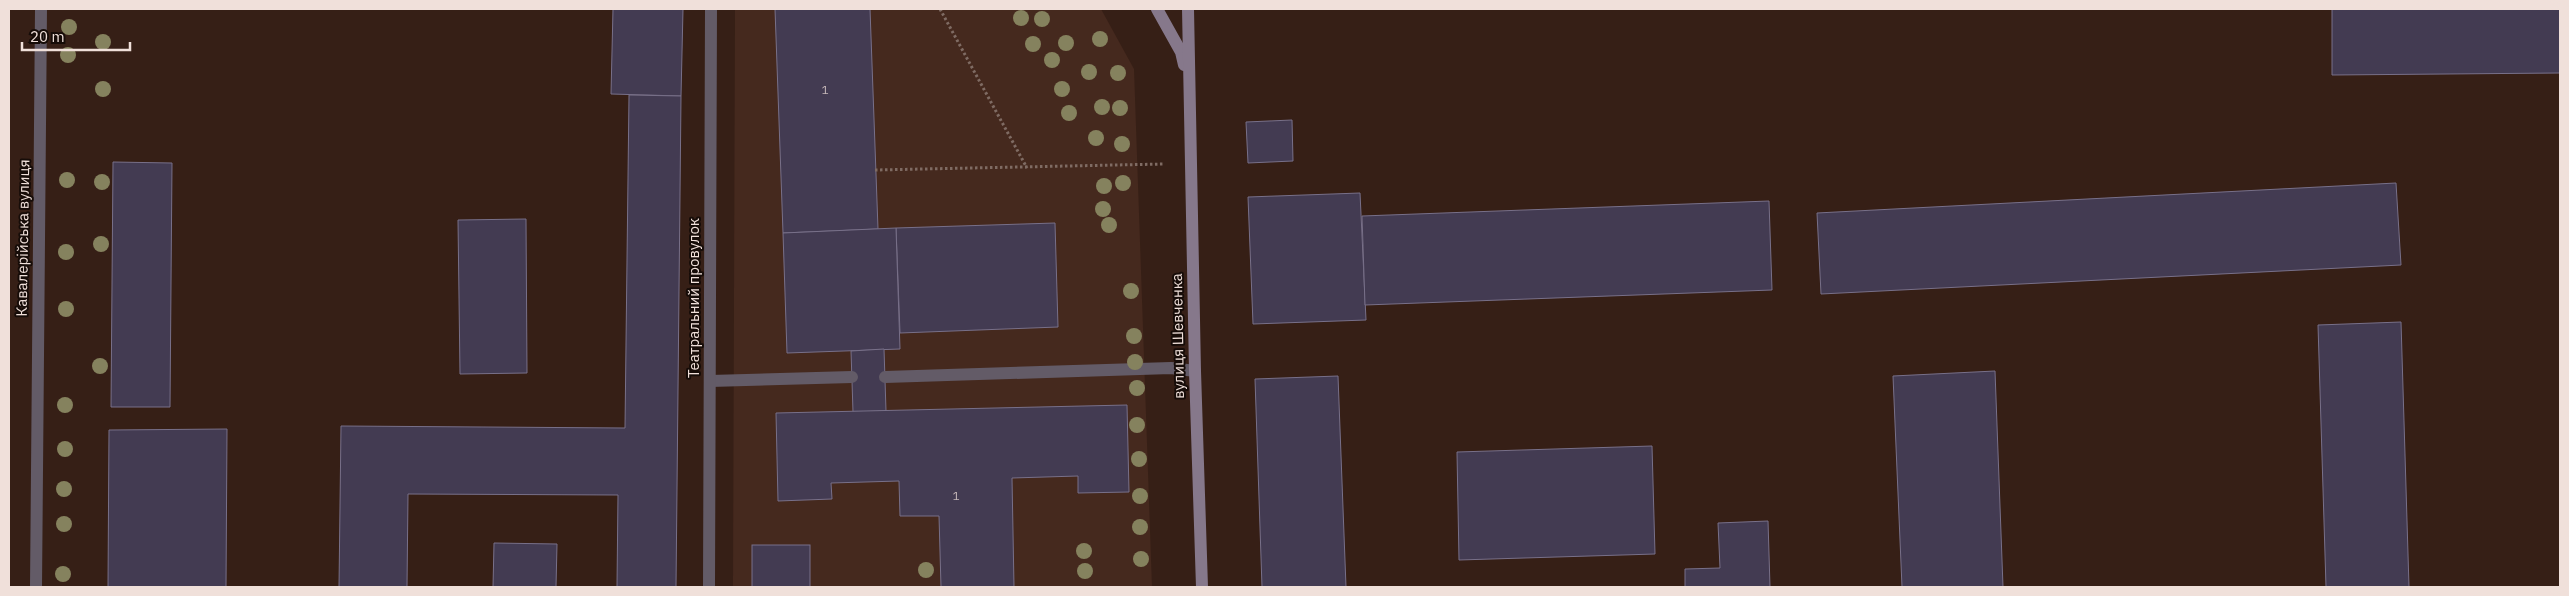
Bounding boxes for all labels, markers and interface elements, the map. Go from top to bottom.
scale bar [22,20,130,52]
text: 20 m [30,27,65,46]
house number: 1 [821,82,829,97]
street label: Кавалерійська вулиця [12,159,33,317]
street label: Театральний провулок [684,218,703,378]
street label: вулиця Шевченка [1167,273,1188,399]
house number: 1 [952,488,960,503]

